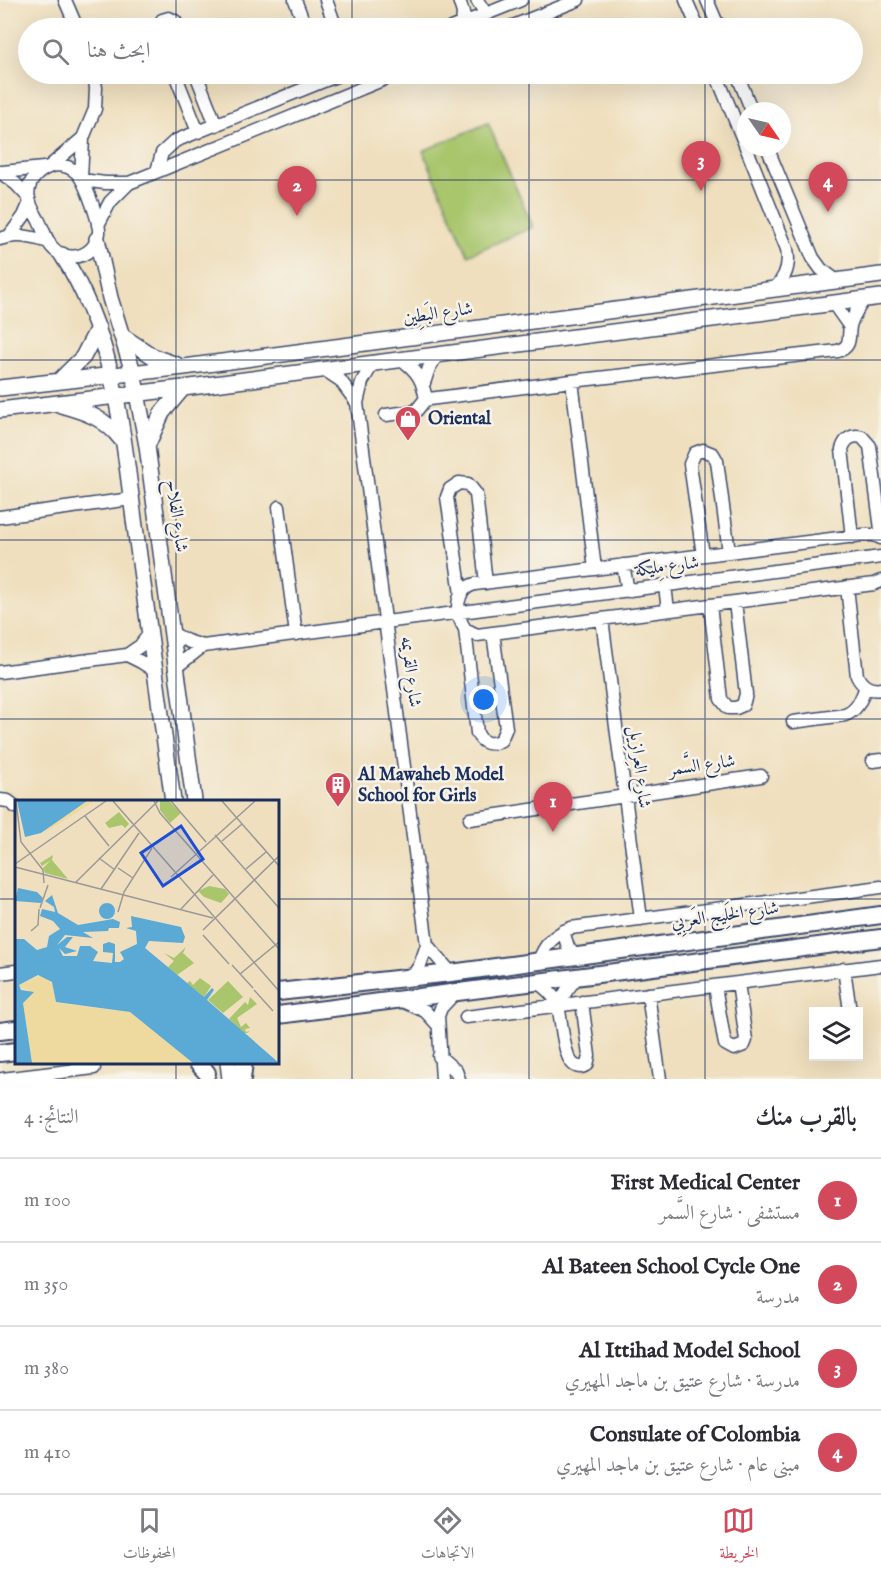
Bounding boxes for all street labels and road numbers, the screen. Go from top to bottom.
street label: شارع البَطِين [401,295,475,332]
street label: شارع الفلاح [157,478,192,554]
street label: شارع مِليكة [633,552,701,584]
street label: شارع القريمه [392,635,426,709]
street label: شارع العِرازِيل [621,724,655,810]
street label: شارع السَّمر [665,745,737,784]
street label: شارع الخَلِيج العَربِي [669,894,781,938]

